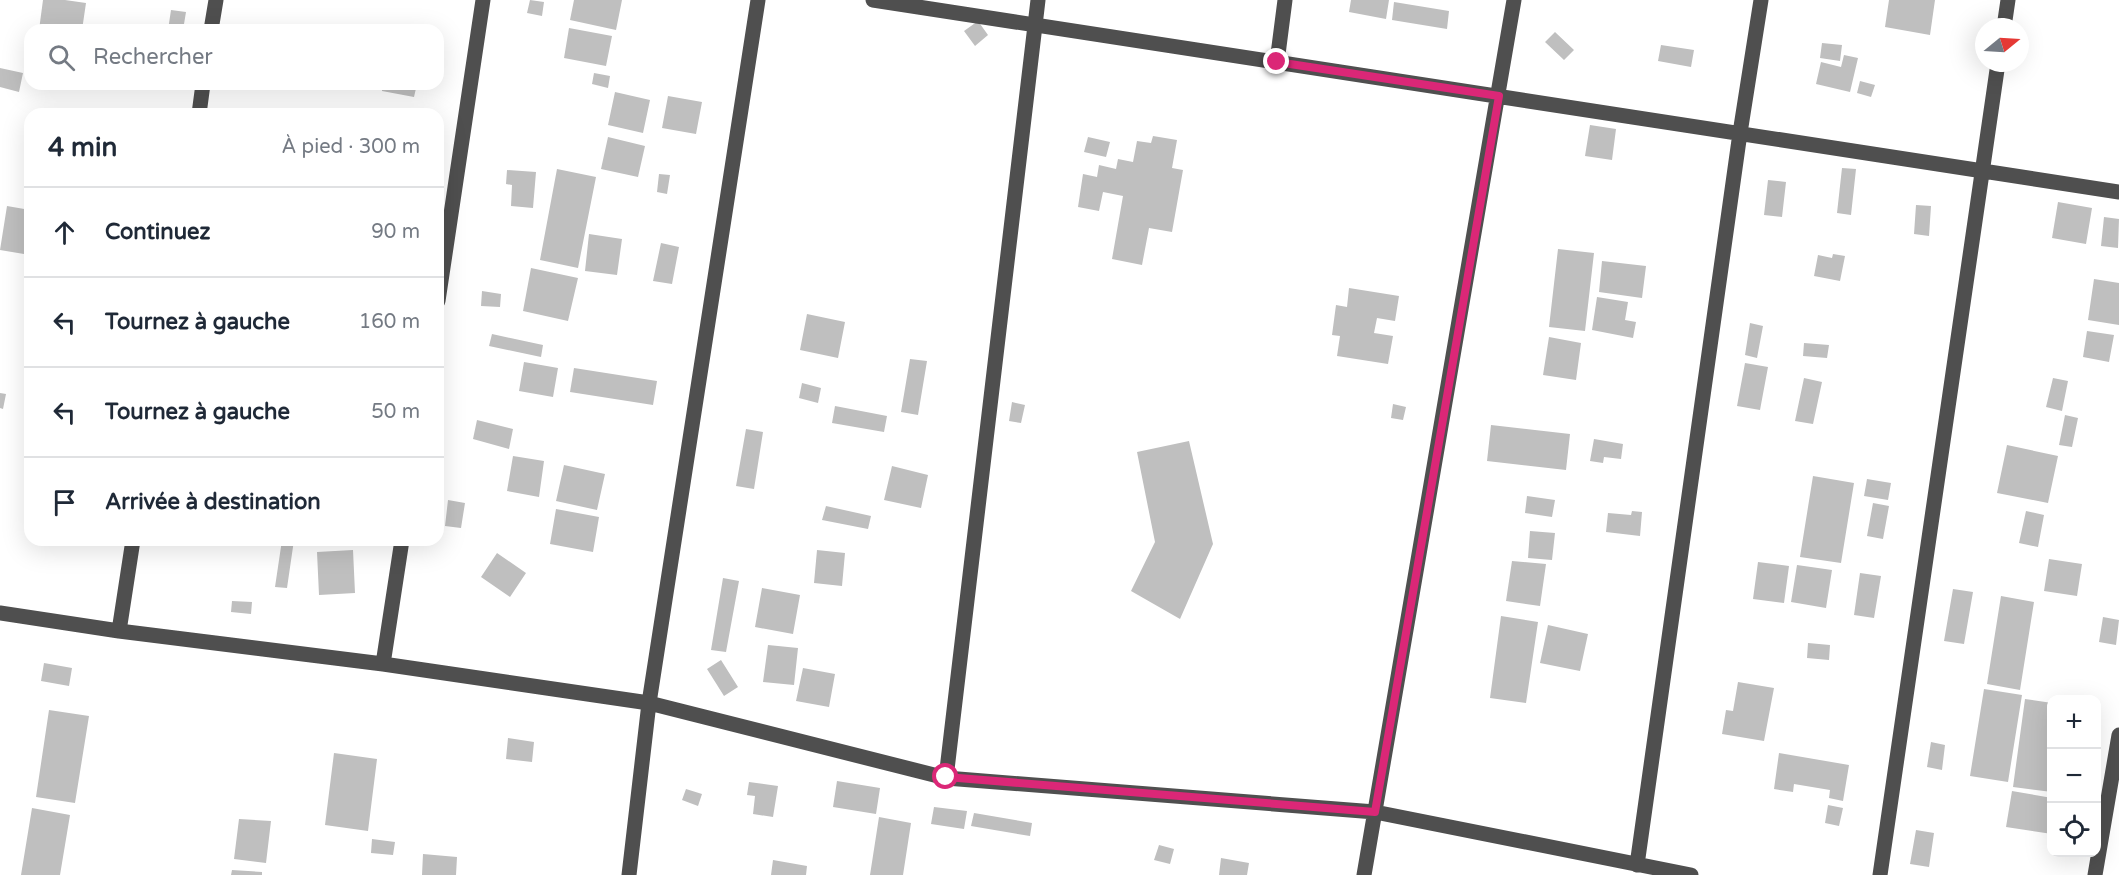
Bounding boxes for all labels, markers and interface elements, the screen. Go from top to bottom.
north arrow [1975,18,2029,72]
search box [24,24,444,90]
icon: search [45,41,78,74]
text: Rechercher [93,44,213,70]
route end [1263,48,1289,74]
text: 4 min [48,132,117,163]
text: À pied · 300 m [282,135,420,159]
icon: ahead [48,216,81,249]
text: Continuez [105,219,210,245]
text: 90 m [371,220,420,244]
icon: left [48,306,81,339]
text: Tournez à gauche [105,309,290,335]
text: 160 m [359,310,420,334]
icon: left [48,396,81,429]
text: Tournez à gauche [105,399,290,425]
text: 50 m [371,400,420,424]
icon: arrive [48,486,81,519]
text: Arrivée à destination [105,489,321,515]
map controls [2047,695,2101,857]
button: + [2047,695,2101,749]
button: − [2047,749,2101,803]
route start [932,763,958,789]
button: locate [2047,803,2101,857]

